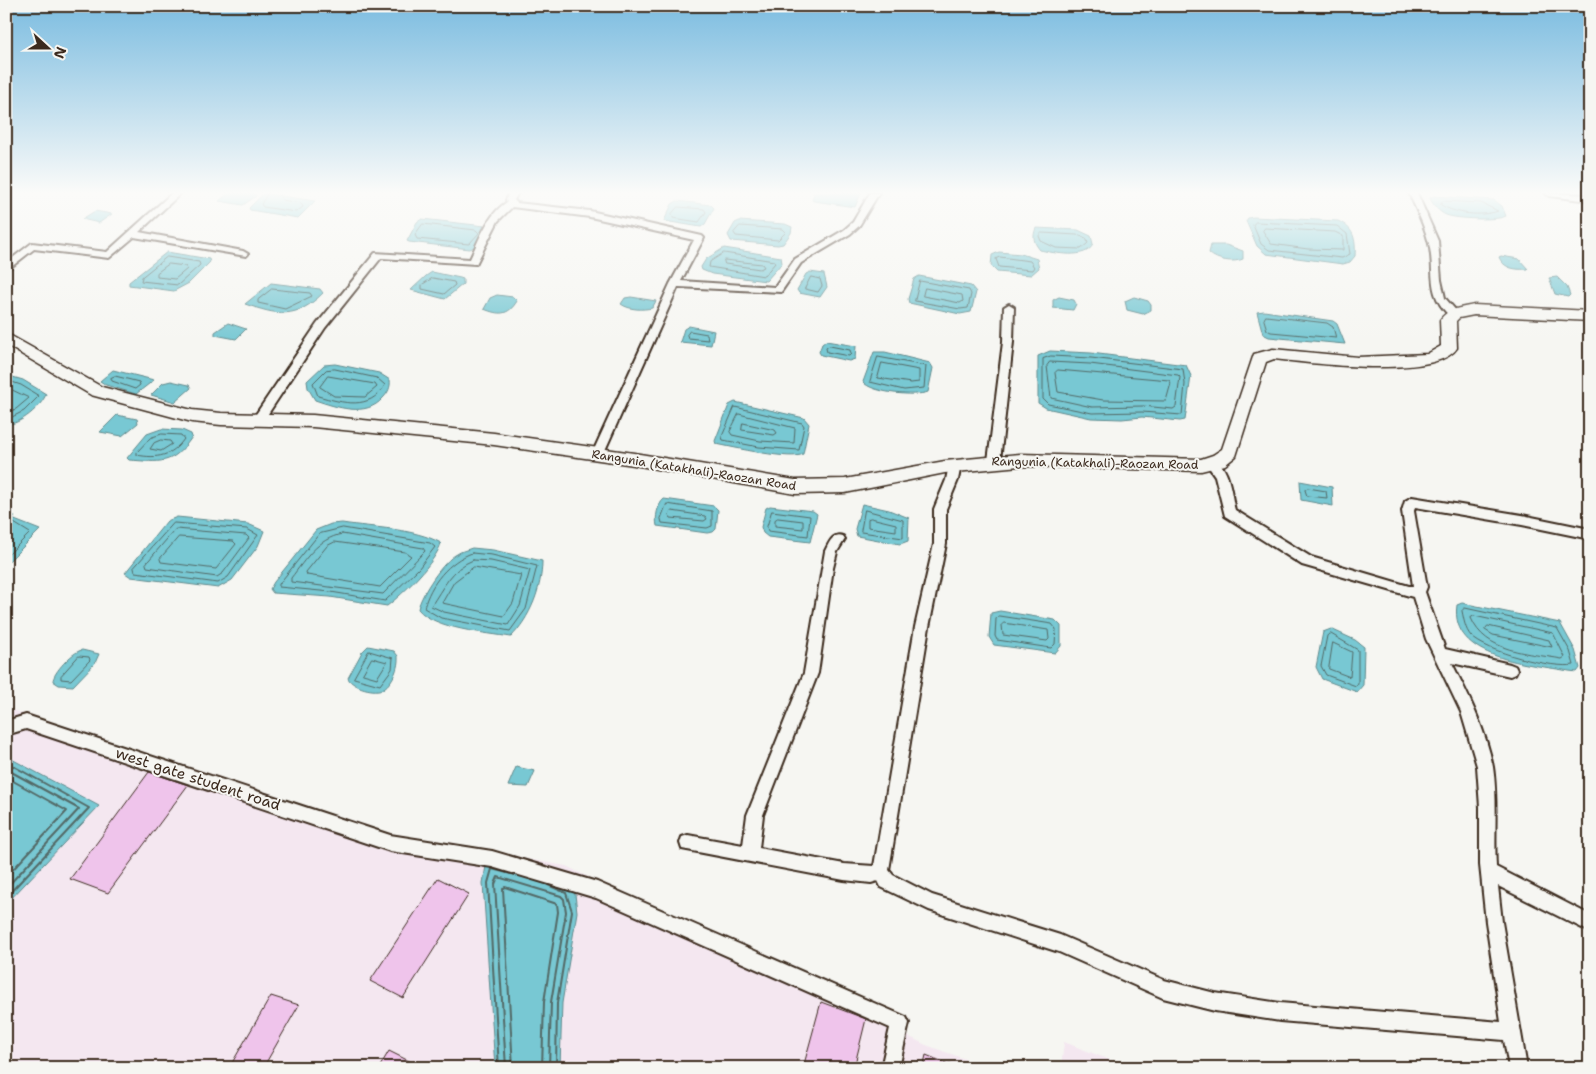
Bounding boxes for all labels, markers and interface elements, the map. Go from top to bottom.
north arrow [22,22,72,72]
text: N [50,44,71,61]
street label: Rangunia (Katakhali)-Raozan Road [591,446,798,494]
street label: Rangunia (Katakhali)-Raozan Road [991,453,1199,473]
street label: west gate student road [113,743,284,815]

